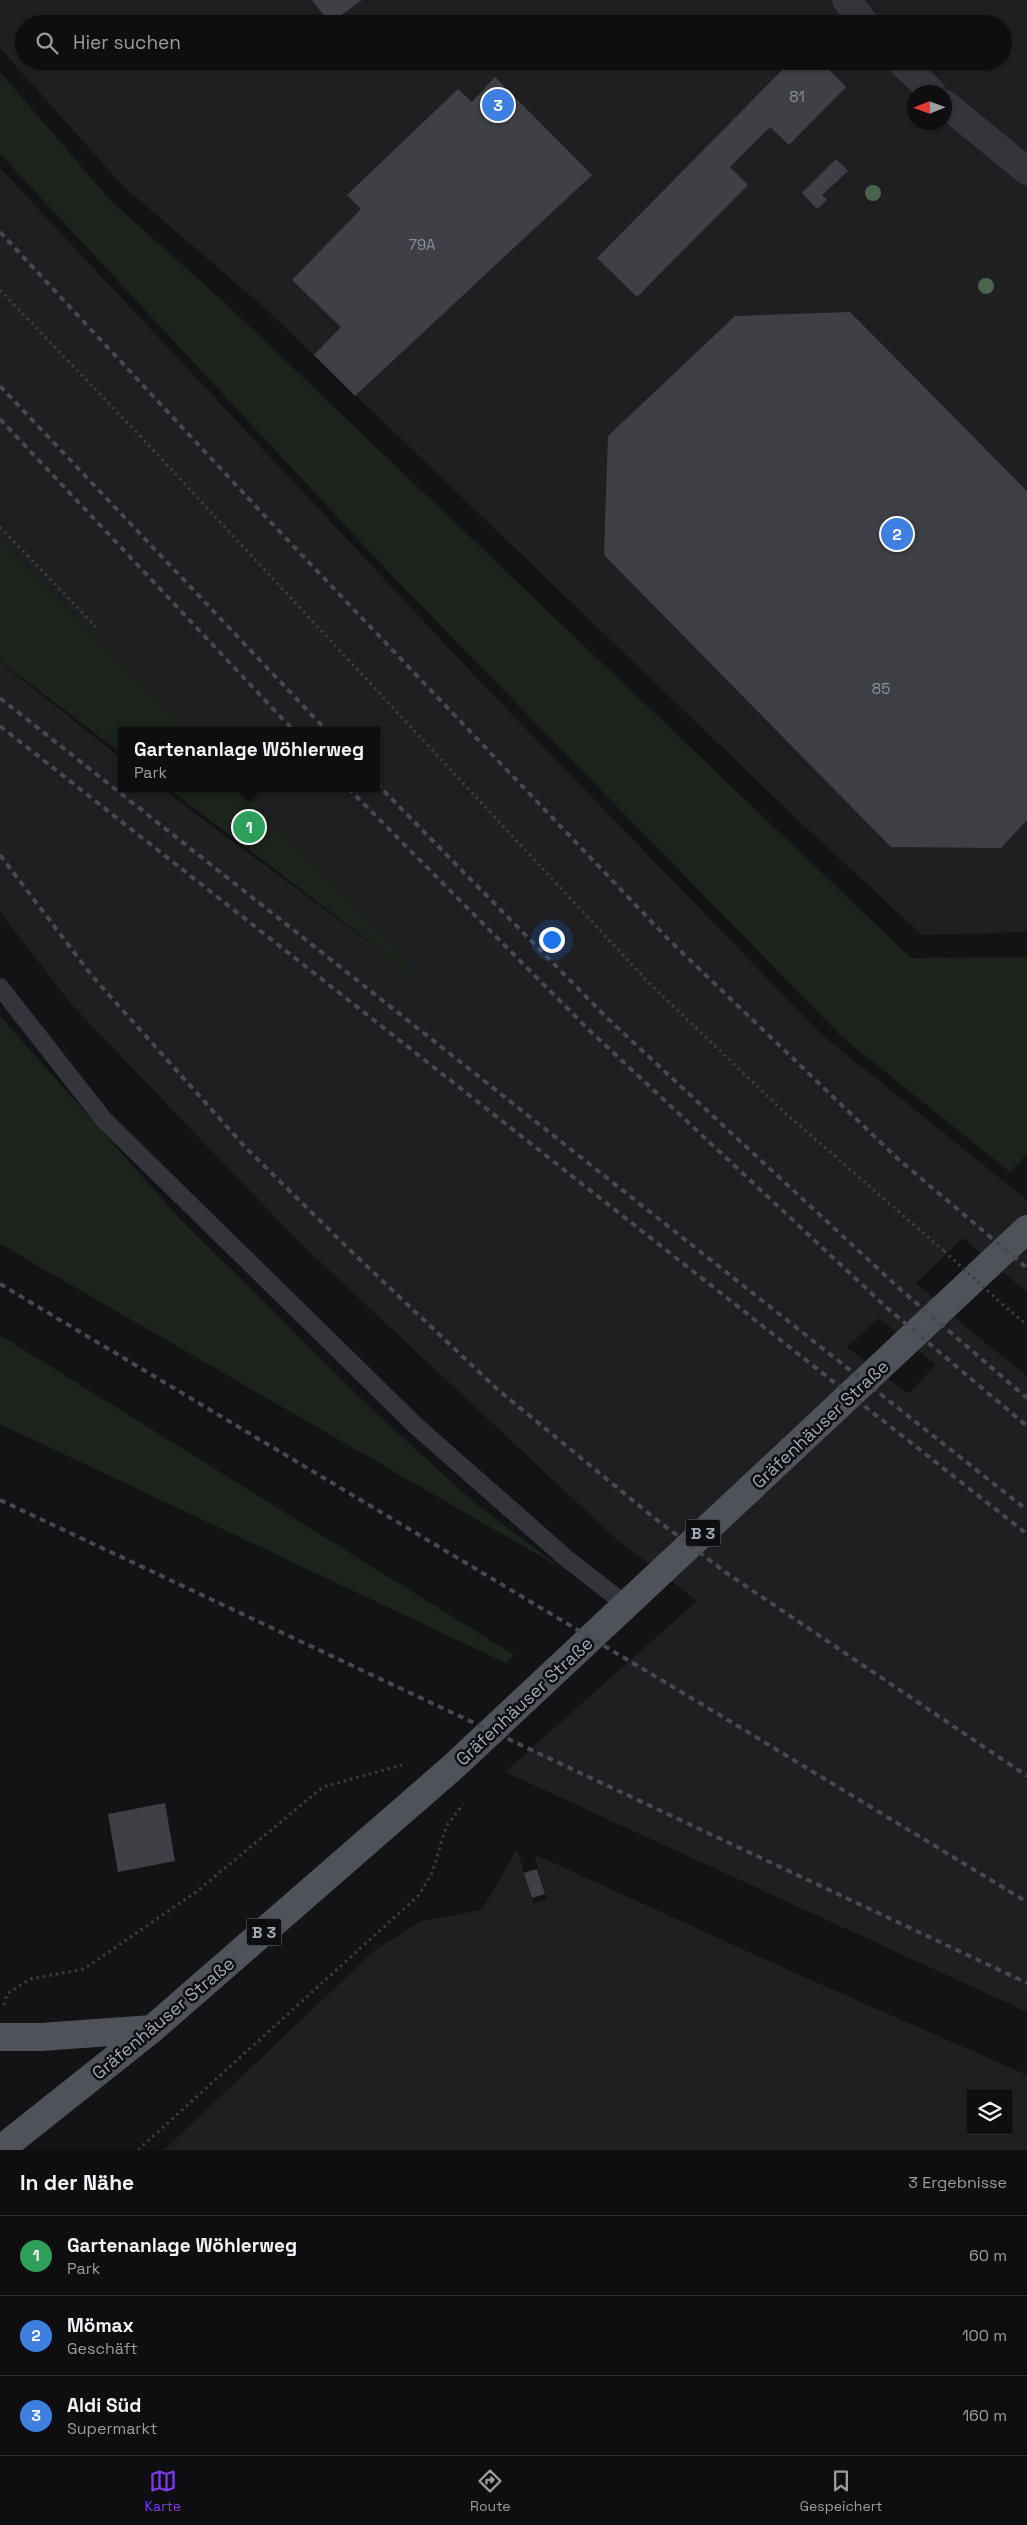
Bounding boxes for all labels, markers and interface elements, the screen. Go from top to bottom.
search box [15,15,1012,70]
icon: search [33,29,61,57]
text: Hier suchen [73,30,181,55]
north arrow [907,85,952,130]
pin: 3 [482,86,514,124]
house number: 81 [789,87,805,106]
house number: 79A [408,235,436,254]
pin: 2 [881,515,913,553]
house number: 85 [872,679,890,698]
popup [118,727,380,792]
text: Gartenanlage Wöhlerweg [134,737,364,762]
text: Park [134,762,167,783]
pin: 1 [233,808,265,846]
your location [539,927,565,953]
street label: Gräfenhäuser Straße [747,1354,893,1494]
road number: B 3 [686,1520,720,1546]
street label: Gräfenhäuser Straße [451,1631,597,1771]
road number: B 3 [246,1918,282,1945]
street label: Gräfenhäuser Straße [87,1952,239,2084]
map controls [967,2090,1012,2135]
button: layers [967,2090,1012,2135]
text: In der Nähe [20,2169,134,2196]
text: 3 Ergebnisse [908,2172,1007,2193]
text: Gartenanlage Wöhlerweg [67,2233,297,2258]
text: 1 [32,2245,40,2266]
text: 60 m [969,2245,1007,2266]
text: Park [67,2258,100,2279]
text: Mömax [67,2313,134,2338]
text: 2 [31,2325,41,2346]
text: 100 m [962,2325,1007,2346]
text: Geschäft [67,2338,138,2359]
text: Aldi Süd [67,2393,141,2418]
text: 3 [31,2405,41,2426]
text: 160 m [962,2405,1007,2426]
text: Supermarkt [67,2418,157,2439]
tab: Karte [145,2467,181,2515]
tab: Route [470,2467,511,2515]
tab: Gespeichert [800,2467,882,2515]

